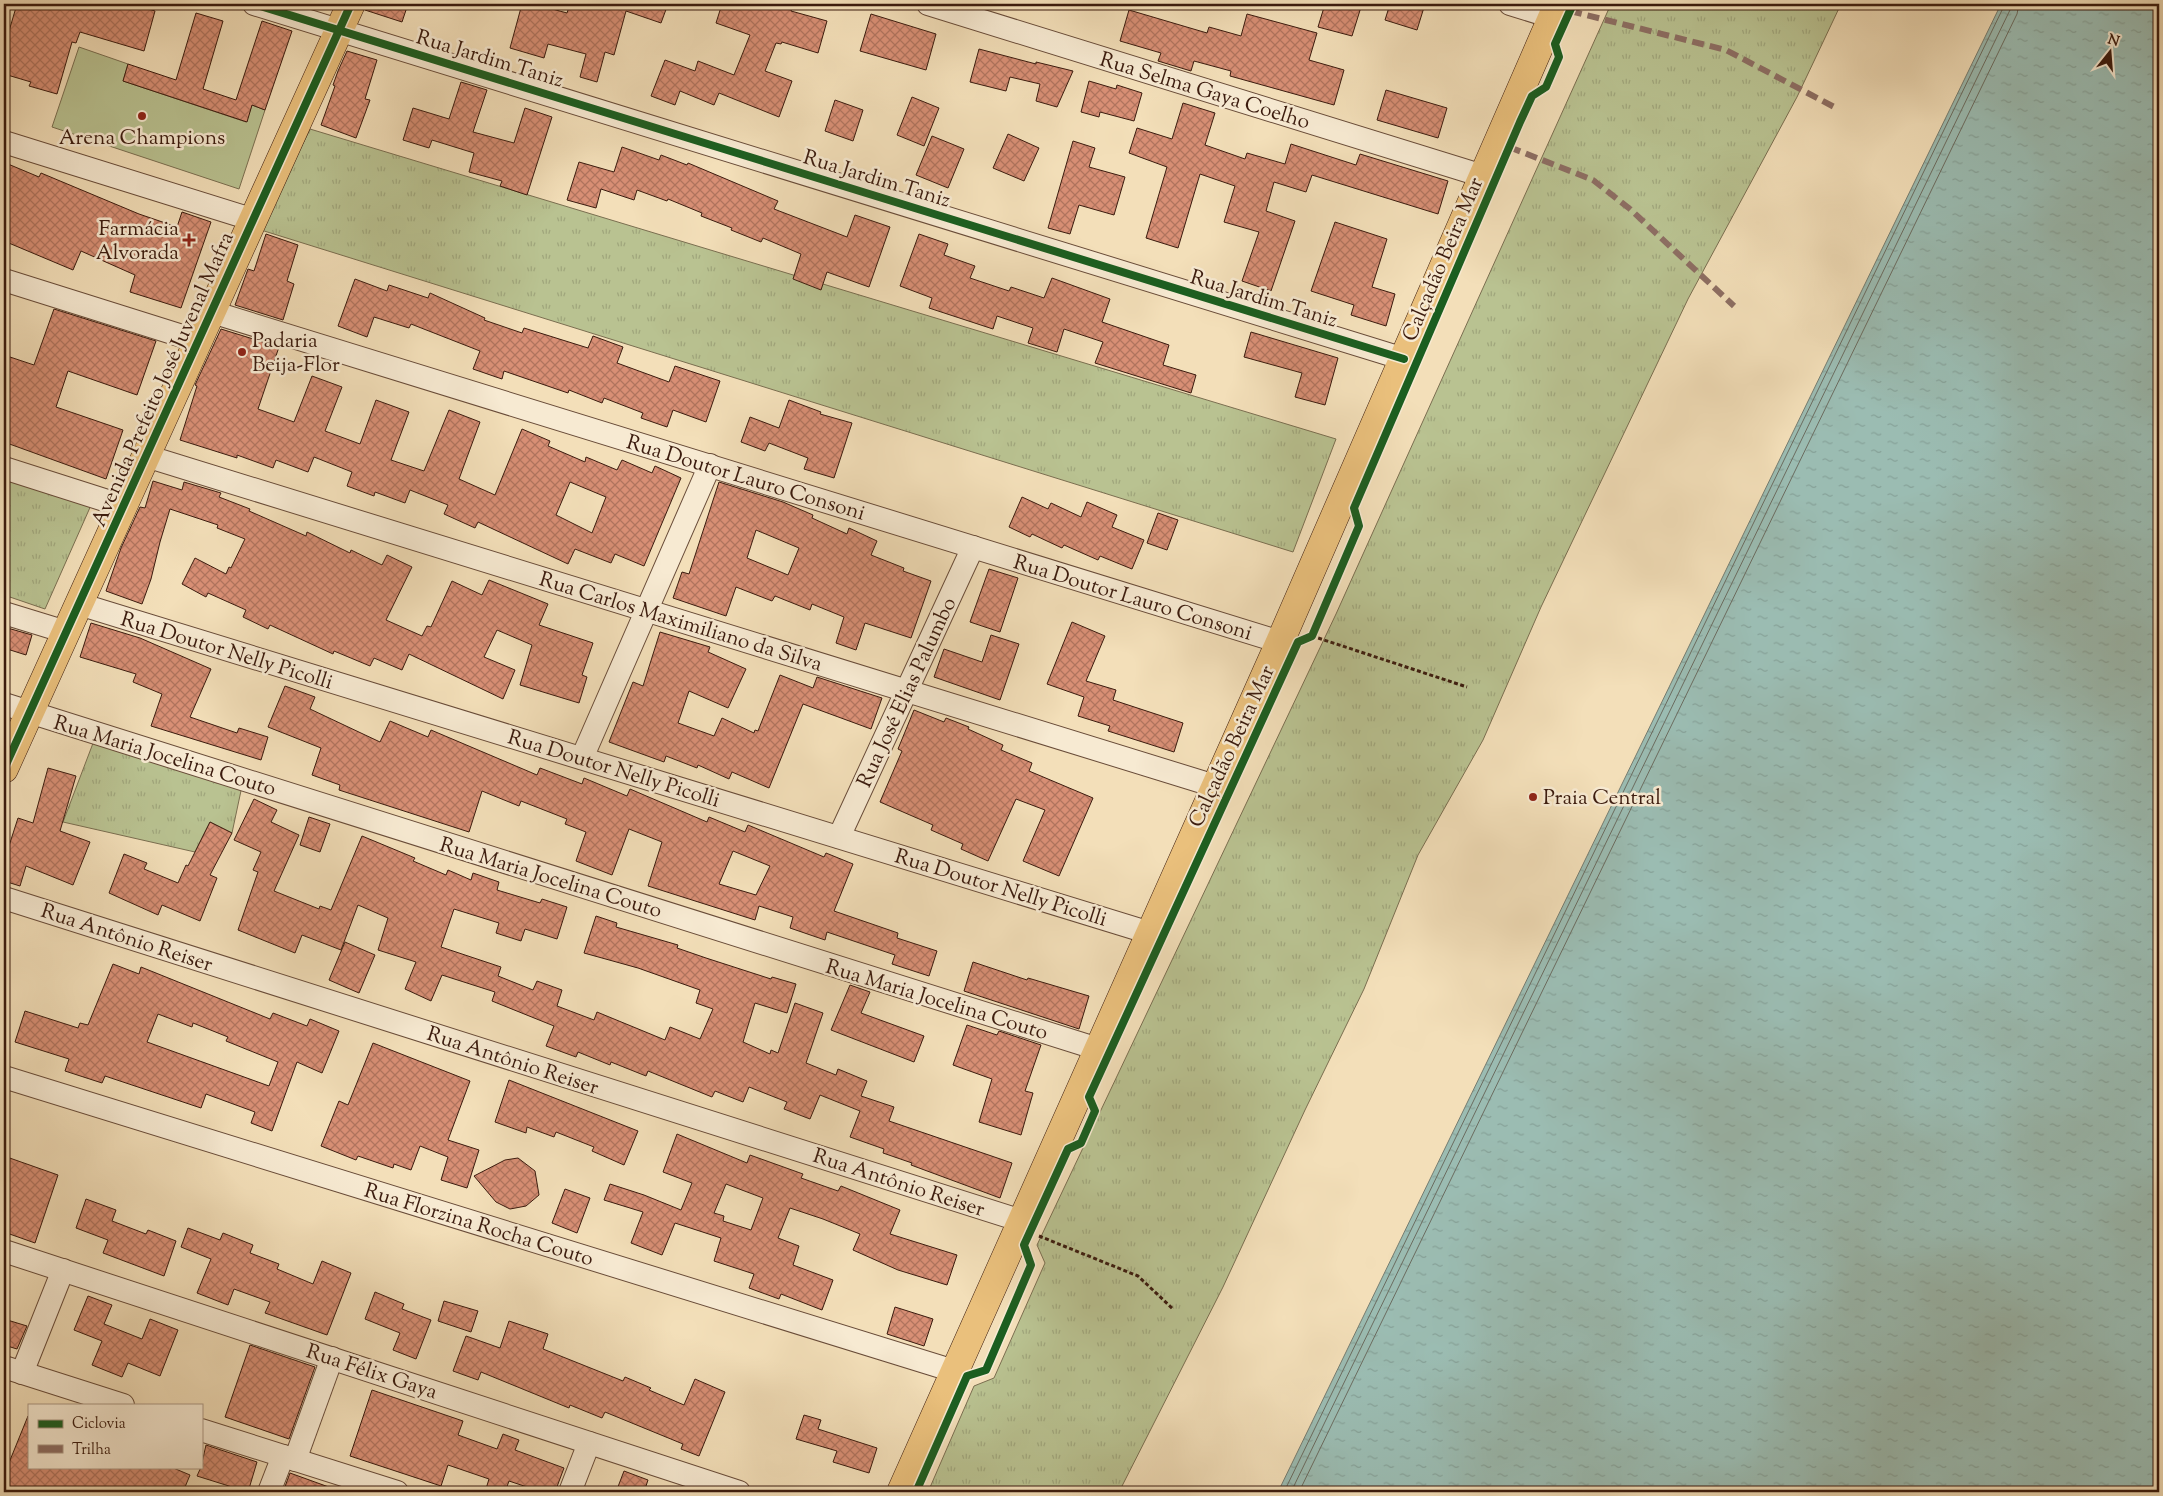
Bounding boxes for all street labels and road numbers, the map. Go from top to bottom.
street label: Rua Jardim Taniz [412,23,567,97]
street label: Rua Selma Gaya Coelho [1096,46,1313,138]
street label: Rua Jardim Taniz [799,143,954,217]
street label: Calçadão Beira Mar [1396,173,1492,346]
street label: Avenida Prefeito José Juvenal Mafra [85,227,243,532]
street label: Rua Jardim Taniz [1186,263,1341,337]
street label: Rua Doutor Lauro Consoni [622,428,869,530]
street label: Rua Doutor Lauro Consoni [1009,548,1256,650]
street label: Rua Carlos Maximiliano da Silva [535,565,826,680]
street label: Rua José Elias Palumbo [851,593,965,793]
street label: Rua Doutor Nelly Picolli [117,605,336,699]
street label: Calçadão Beira Mar [1182,661,1284,833]
street label: Rua Maria Jocelina Couto [50,709,279,805]
street label: Rua Doutor Nelly Picolli [504,723,723,817]
street label: Rua Maria Jocelina Couto [436,831,665,927]
street label: Rua Doutor Nelly Picolli [891,842,1110,936]
street label: Rua Antônio Reiser [37,897,216,981]
street label: Rua Maria Jocelina Couto [822,953,1051,1049]
street label: Rua Antônio Reiser [423,1020,602,1104]
street label: Rua Antônio Reiser [809,1142,988,1226]
street label: Rua Florzina Rocha Couto [360,1177,597,1275]
street label: Rua Félix Gaya [302,1338,441,1408]

